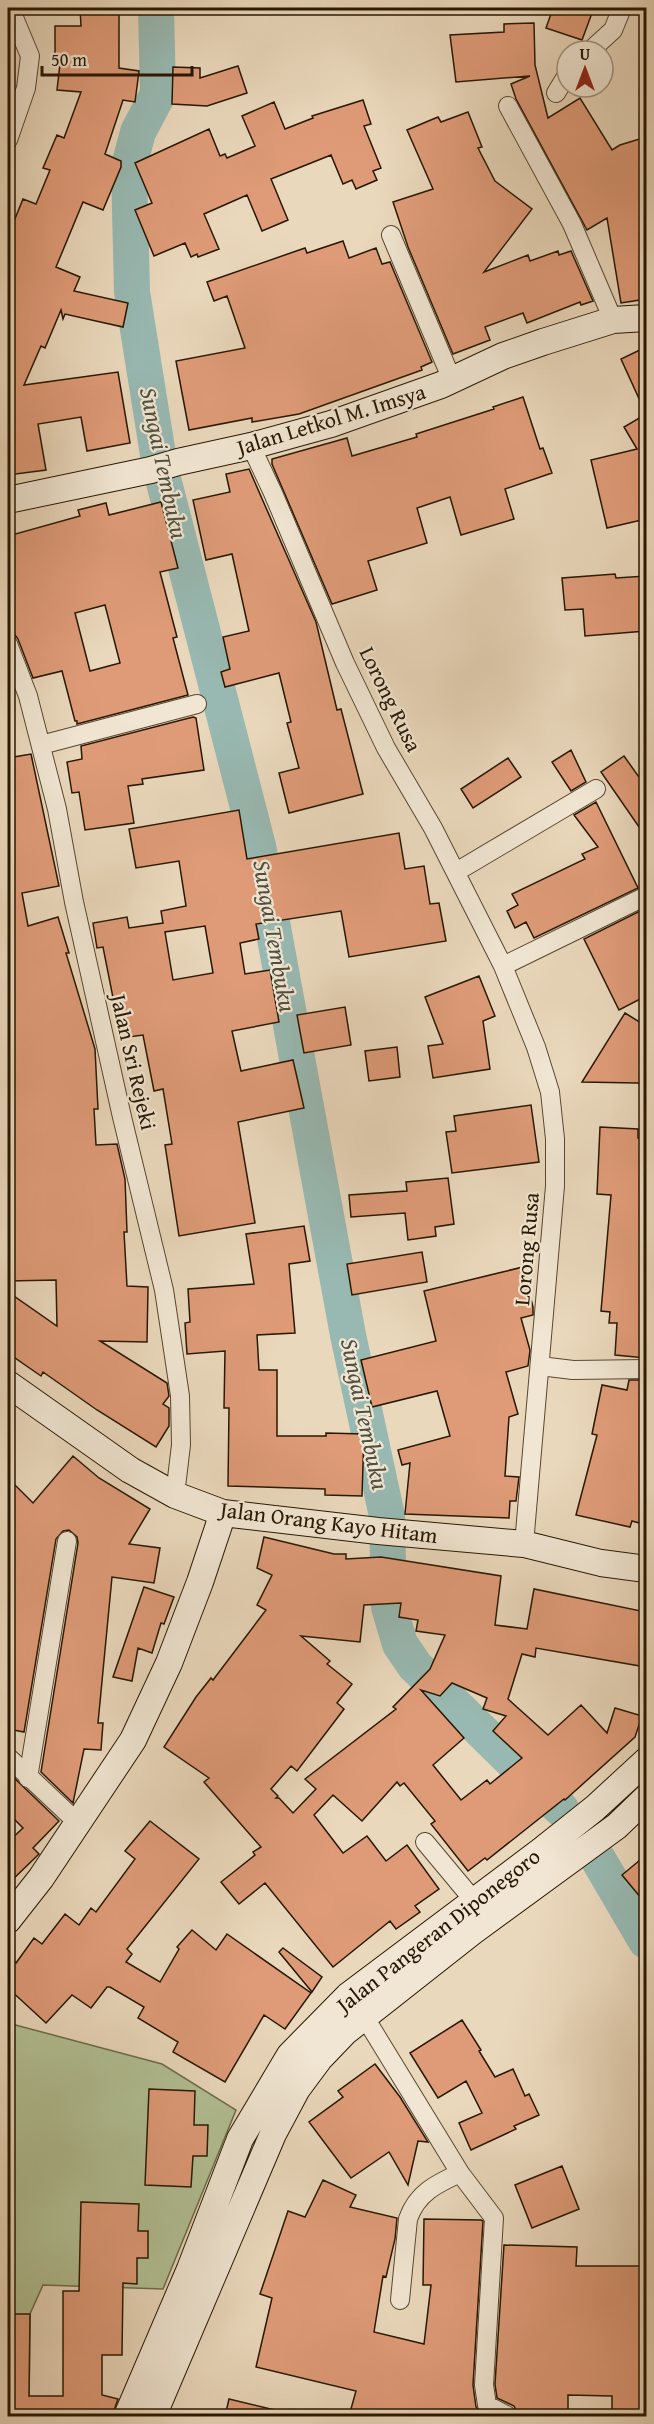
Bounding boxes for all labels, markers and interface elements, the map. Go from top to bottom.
scale bar [42,39,192,77]
north arrow [555,39,615,99]
text: U [580,42,591,66]
text: 50 m [51,46,87,73]
street label: Jalan Letkol M. Imsya [230,375,430,464]
water label: Sungai Tembuku [131,384,197,542]
street label: Lorong Rusa [352,641,431,758]
water label: Sungai Tembuku [244,857,306,1015]
street label: Jalan Sri Rejeki [102,988,165,1133]
street label: Lorong Rusa [505,1190,547,1307]
water label: Sungai Tembuku [332,1335,398,1493]
street label: Jalan Orang Kayo Hitam [215,1492,440,1551]
street label: Jalan Pangeran Diponegoro [327,1840,547,2022]

